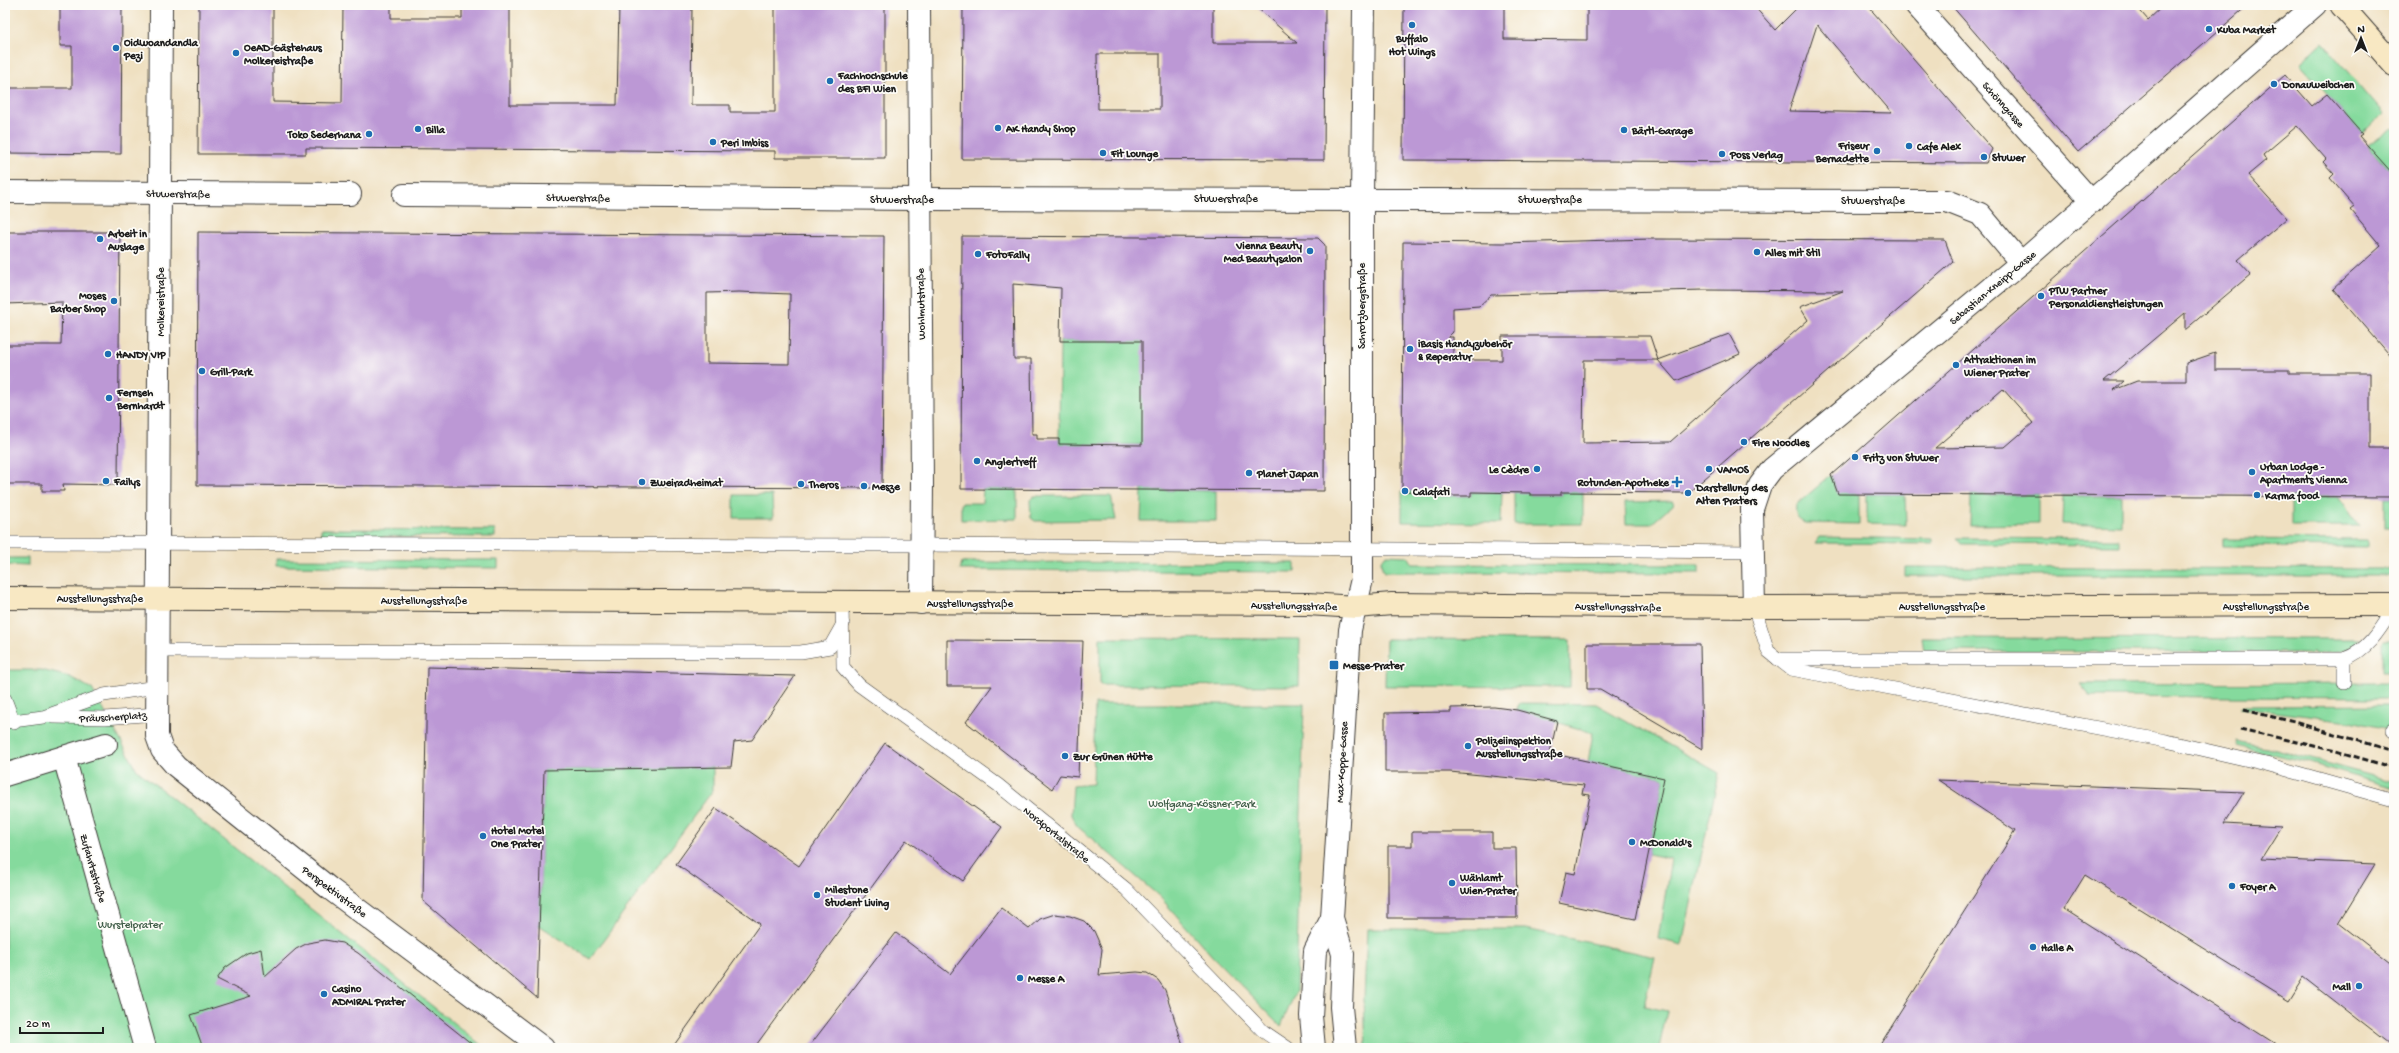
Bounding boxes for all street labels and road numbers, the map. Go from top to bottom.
street label: Schönngasse [1979,80,2026,131]
street label: Stuwerstraße [146,188,210,202]
street label: Stuwerstraße [546,192,610,206]
street label: Stuwerstraße [1194,194,1258,206]
street label: Stuwerstraße [870,195,934,207]
street label: Stuwerstraße [1518,195,1582,207]
street label: Stuwerstraße [1841,196,1905,208]
street label: Sebastian-Kneipp-Gasse [1948,249,2039,328]
street label: Schrotzbergstraße [1357,263,1369,349]
street label: Molkereistraße [156,267,168,337]
street label: Wohlmutstraße [915,268,929,340]
street label: Ausstellungsstraße [57,594,143,606]
street label: Ausstellungsstraße [381,596,467,608]
street label: Ausstellungsstraße [927,599,1013,611]
street label: Ausstellungsstraße [1251,600,1338,614]
street label: Ausstellungsstraße [1575,601,1662,615]
street label: Ausstellungsstraße [1899,602,1985,614]
street label: Ausstellungsstraße [2223,602,2309,614]
street label: Präuscherplatz [78,710,148,726]
street label: Max-Koppe-Gasse [1335,721,1351,803]
street label: Nordportalstraße [1020,805,1092,866]
street label: Zufahrtsstraße [77,832,109,905]
street label: Perspektivstraße [298,864,369,921]

